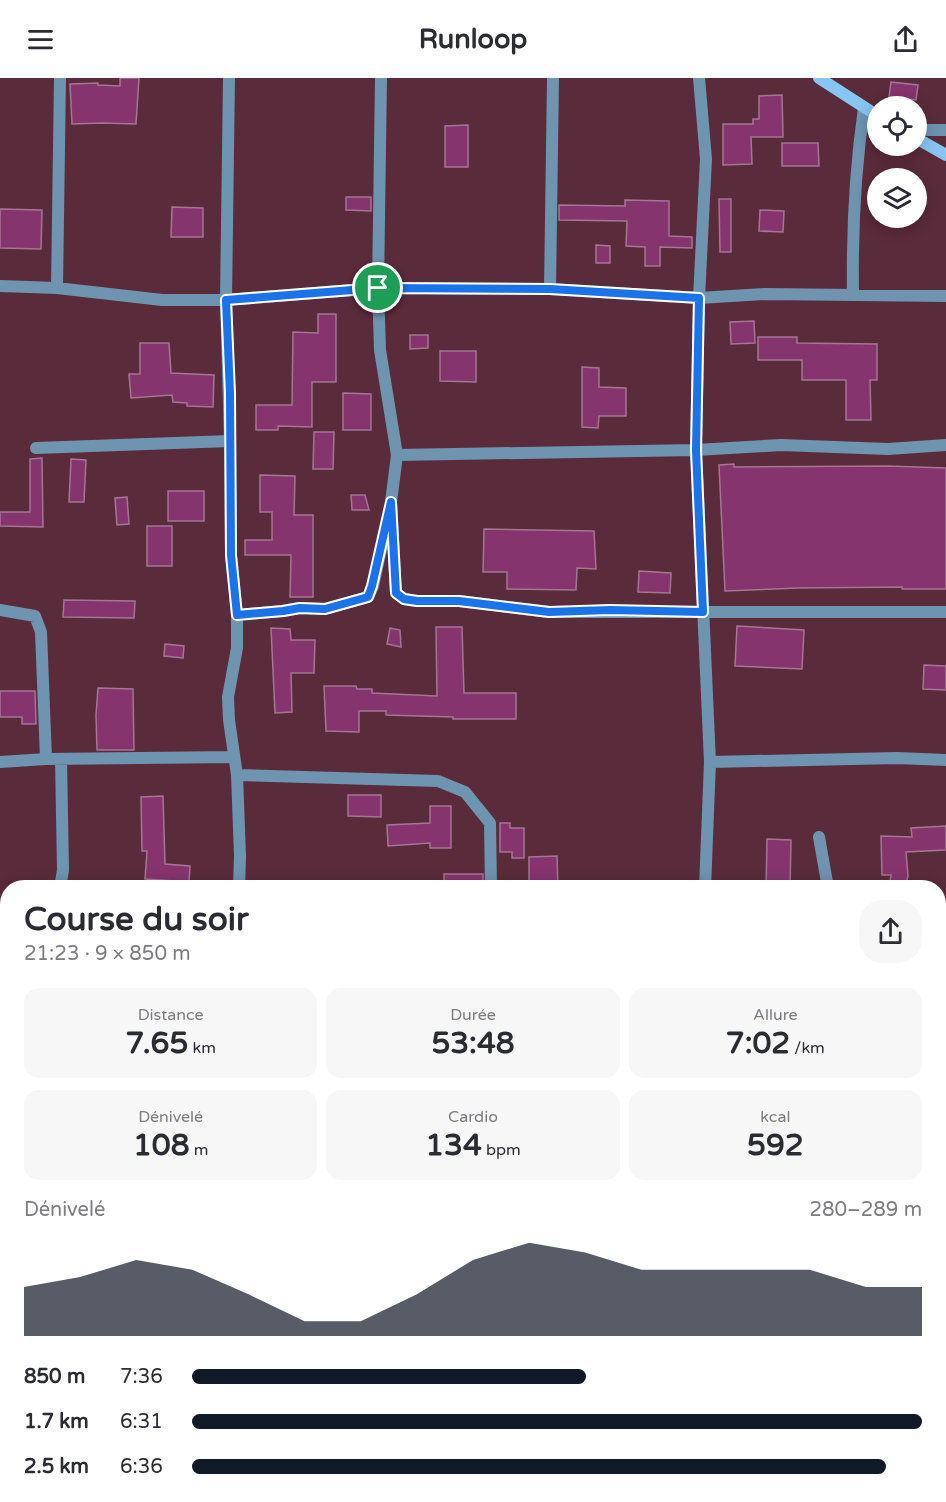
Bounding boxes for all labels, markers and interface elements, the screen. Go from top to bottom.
icon: menu [24,23,57,56]
text: Runloop [419,23,527,56]
icon: share [889,23,922,56]
map controls [867,96,927,228]
button: locate [867,96,927,156]
button: layers [867,168,927,228]
pin [352,262,403,313]
icon: arrive [361,271,394,304]
text: Course du soir [24,900,249,939]
button: share [859,900,922,963]
text: 21:23 · 9 × 850 m [24,942,191,966]
text: Distance [138,1005,204,1025]
text: Durée [450,1005,496,1025]
text: Allure [753,1005,798,1025]
text: 7.65 [125,1025,188,1062]
text: 53:48 [431,1025,515,1062]
text: 7:02 [726,1025,790,1062]
text: km [188,1038,216,1058]
text: /km [790,1038,825,1058]
text: Dénivelé [138,1107,203,1127]
text: Cardio [448,1107,498,1127]
text: kcal [760,1107,790,1127]
text: 108 [133,1127,190,1164]
text: 134 [425,1127,482,1164]
text: 592 [747,1127,804,1164]
text: m [190,1140,208,1160]
text: bpm [482,1140,521,1160]
text: Dénivelé [24,1198,105,1222]
text: 280–289 m [809,1198,922,1222]
text: 850 m [24,1365,85,1389]
text: 7:36 [120,1365,163,1389]
text: 1.7 km [24,1410,89,1434]
text: 6:31 [120,1410,163,1434]
text: 2.5 km [24,1455,89,1479]
text: 6:36 [120,1455,163,1479]

